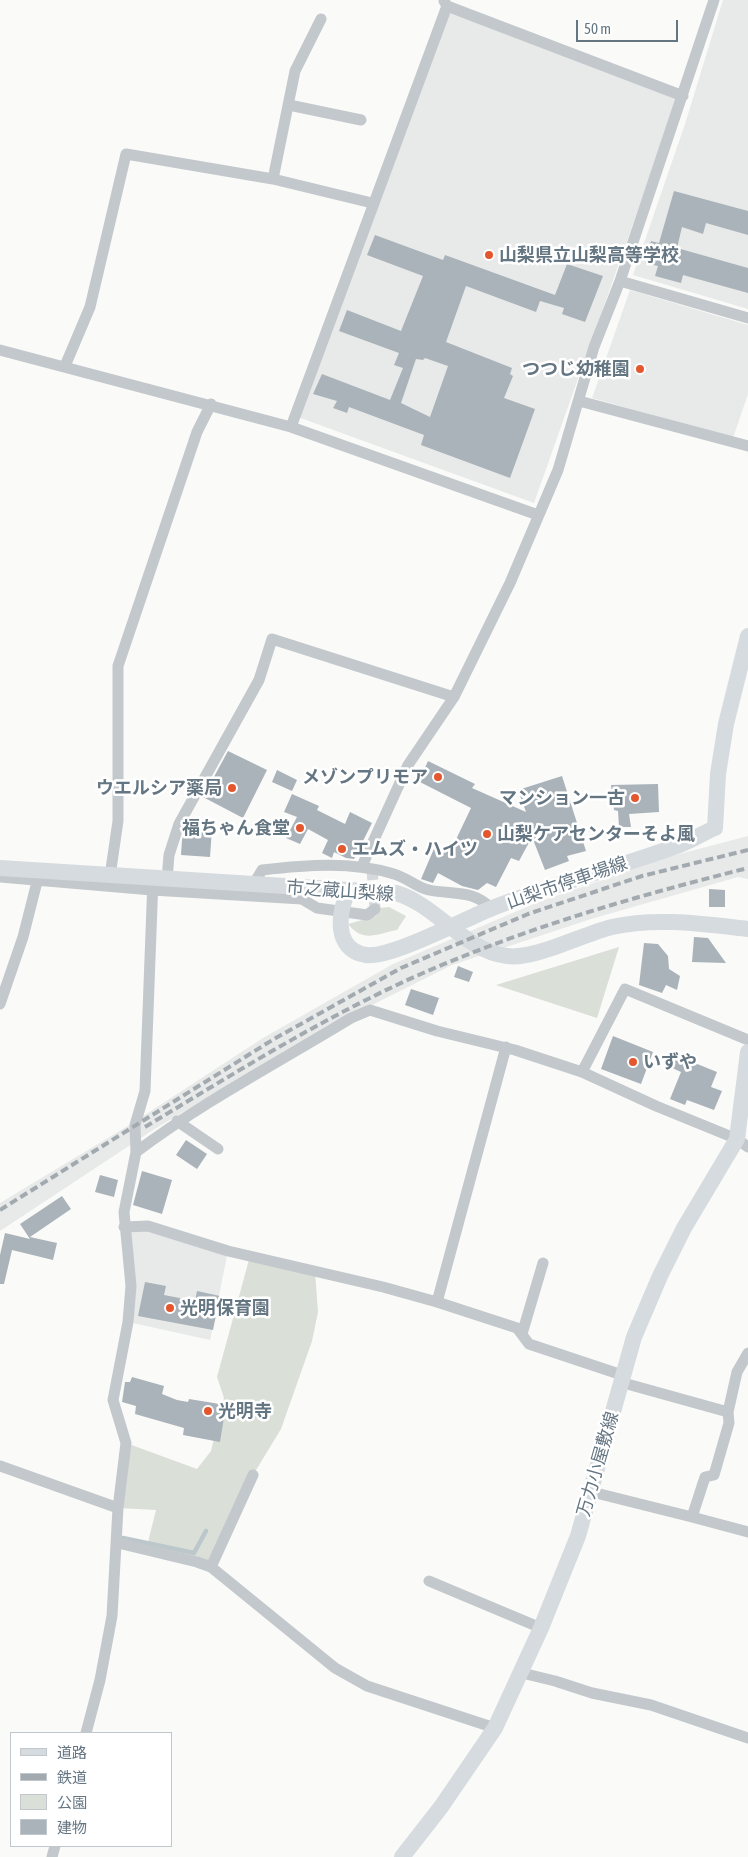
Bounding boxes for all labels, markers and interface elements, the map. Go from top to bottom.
scale bar [578,10,680,42]
text: 50 m [584,20,611,37]
place label: 山梨県立山梨高等学校 [499,244,679,266]
marker: 山梨県立山梨高等学校 [483,249,495,261]
place label: つつじ幼稚園 [522,358,630,380]
marker: つつじ幼稚園 [634,363,646,375]
place label: メゾンプリモア [302,766,428,788]
marker: メゾンプリモア [432,771,444,783]
place label: ウエルシア薬局 [96,777,222,799]
marker: ウエルシア薬局 [226,782,238,794]
place label: マンション一古 [499,787,625,809]
marker: マンション一古 [629,792,641,804]
place label: 福ちゃん食堂 [182,817,290,839]
marker: 福ちゃん食堂 [294,822,306,834]
place label: 山梨ケアセンターそよ風 [497,823,695,845]
marker: 山梨ケアセンターそよ風 [481,828,493,840]
place label: エムズ・ハイツ [352,838,478,860]
marker: エムズ・ハイツ [336,843,348,855]
street label: 山梨市停車場線 [504,852,630,914]
street label: 市之蔵山梨線 [285,876,395,906]
place label: いずや [643,1051,697,1073]
marker: いずや [627,1056,639,1068]
place label: 光明保育園 [180,1297,270,1319]
marker: 光明保育園 [164,1302,176,1314]
place label: 光明寺 [218,1400,272,1422]
marker: 光明寺 [202,1405,214,1417]
street label: 万力小屋敷線 [573,1409,623,1519]
legend [10,1732,172,1847]
text: 道路 [57,1744,87,1761]
text: 鉄道 [57,1769,87,1786]
text: 公園 [57,1794,87,1811]
text: 建物 [57,1819,87,1836]

